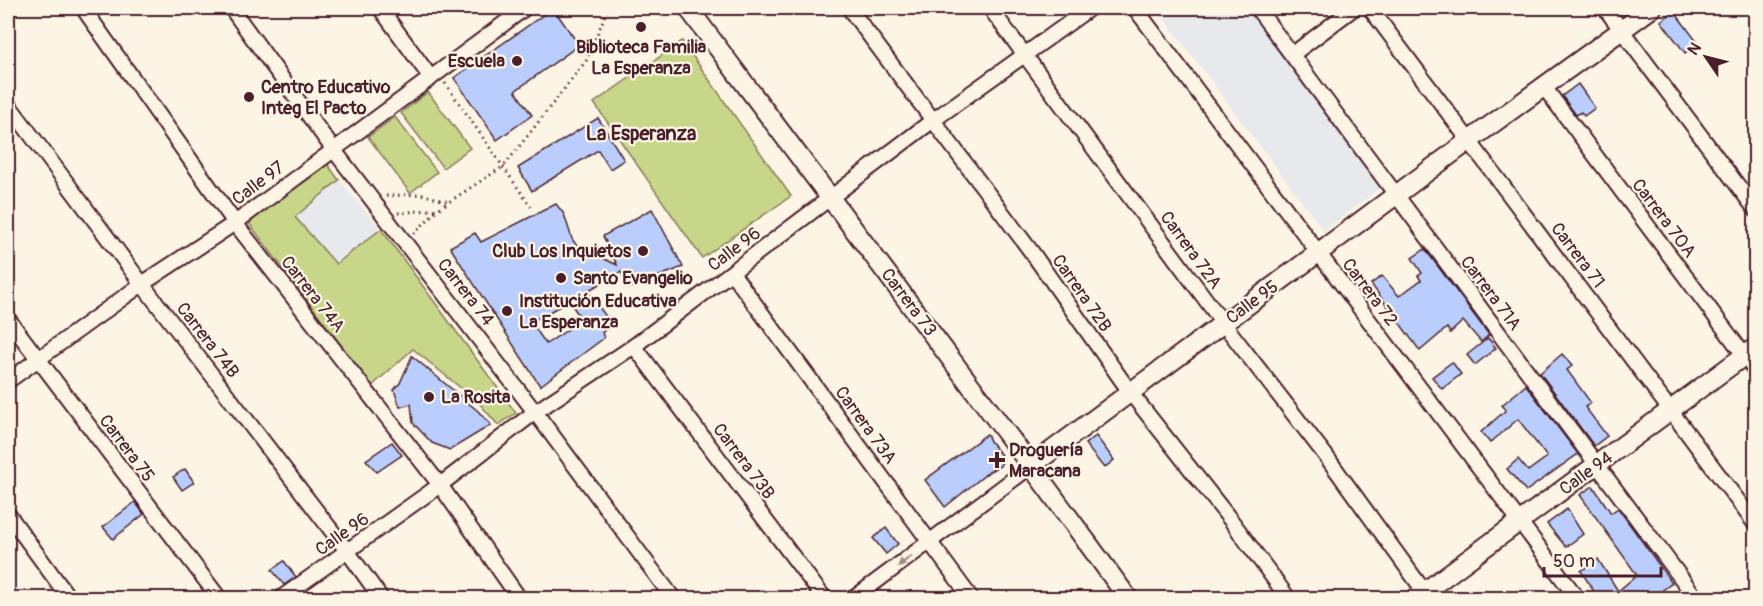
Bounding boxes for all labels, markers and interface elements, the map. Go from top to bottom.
marker: Biblioteca Familia La Esperanza [634,20,648,34]
north arrow [1676,27,1736,87]
place label: Biblioteca Familia La Esperanza [576,36,707,80]
text: N [1683,39,1706,59]
place label: Escuela [448,50,506,73]
marker: Escuela [510,54,524,68]
place label: Centro Educativo Integ El Pacto [261,76,391,120]
marker: Centro Educativo Integ El Pacto [242,90,256,104]
district label: La Esperanza [586,121,696,146]
street label: Calle 97 [228,156,289,211]
street label: Carrera 70A [1626,174,1701,263]
street label: Carrera 72A [1155,207,1227,294]
street label: Carrera 71 [1546,218,1610,293]
street label: Calle 96 [703,222,765,277]
place label: Club Los Inquietos [492,240,632,263]
marker: Club Los Inquietos [636,244,650,258]
street label: Carrera 72B [1047,250,1117,336]
street label: Carrera 74A [275,251,350,338]
street label: Carrera 71A [1455,251,1526,336]
street label: Carrera 74 [432,254,499,331]
street label: Carrera 72 [1337,254,1403,331]
street label: Carrera 73 [876,264,942,341]
place label: Santo Evangelio [573,267,693,290]
marker: Santo Evangelio [554,271,568,285]
street label: Calle 95 [1221,275,1283,330]
place label: Institución Educativa La Esperanza [519,290,677,334]
street label: Carrera 74B [171,298,244,383]
marker: Institución Educativa La Esperanza [500,304,514,318]
street label: Carrera 73A [830,382,902,469]
place label: La Rosita [441,386,511,409]
marker: La Rosita [422,390,436,404]
street label: Carrera 75 [94,410,160,487]
street label: Carrera 73B [708,419,780,504]
place label: Droguería Maracana [1009,439,1083,483]
street label: Calle 94 [1555,446,1618,501]
marker: Droguería Maracana [990,453,1004,467]
street label: Calle 96 [311,508,374,561]
scale bar [1544,540,1661,578]
text: 50 m [1553,550,1595,573]
one-way arrow [897,555,913,567]

